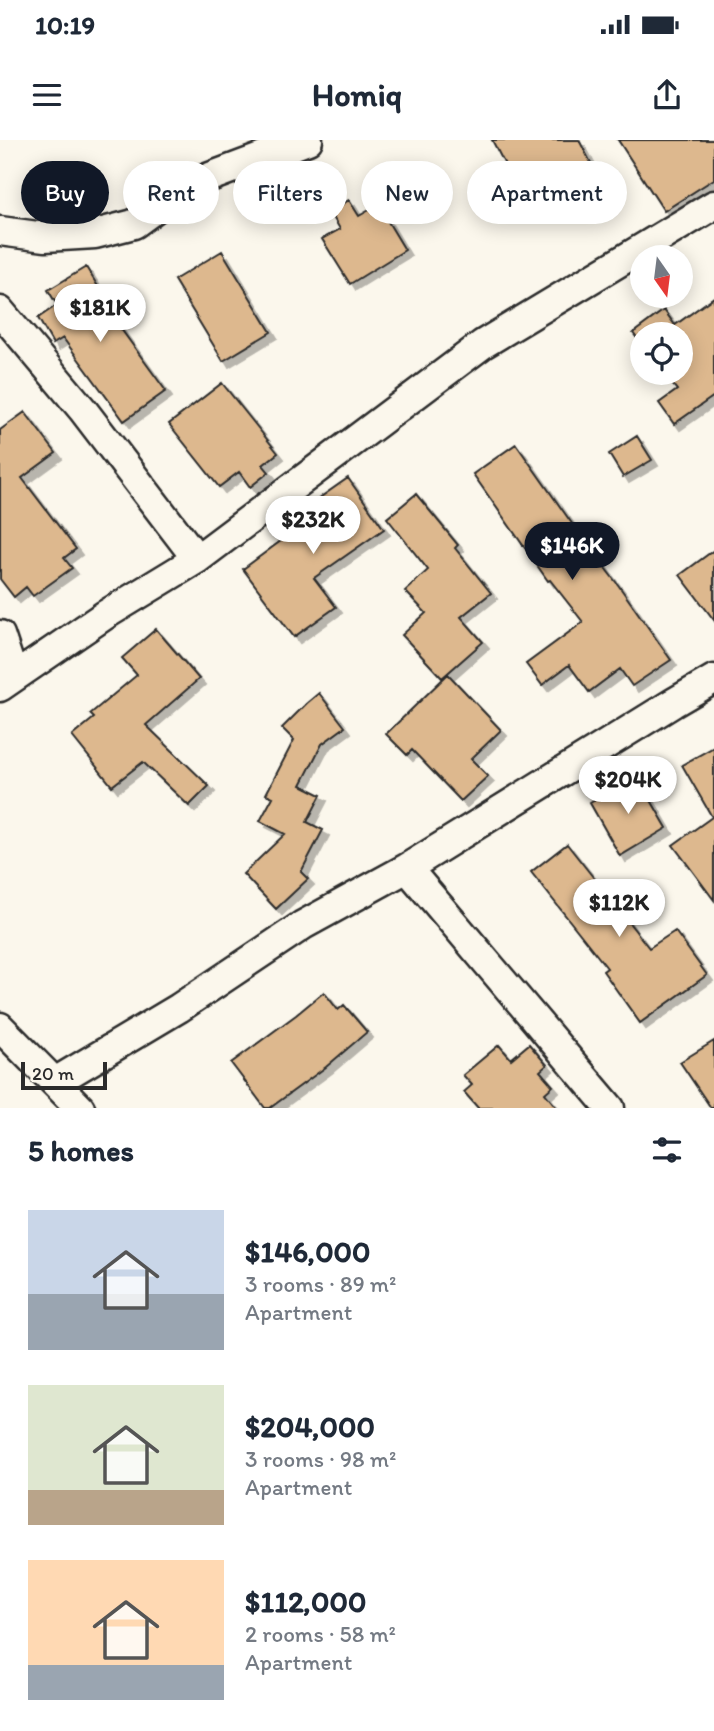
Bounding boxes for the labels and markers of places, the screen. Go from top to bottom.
pin: $181K [51,284,149,344]
pin: $232K [264,496,362,556]
pin: $146K [523,522,621,582]
pin: $204K [579,756,677,816]
pin: $112K [570,880,668,939]

